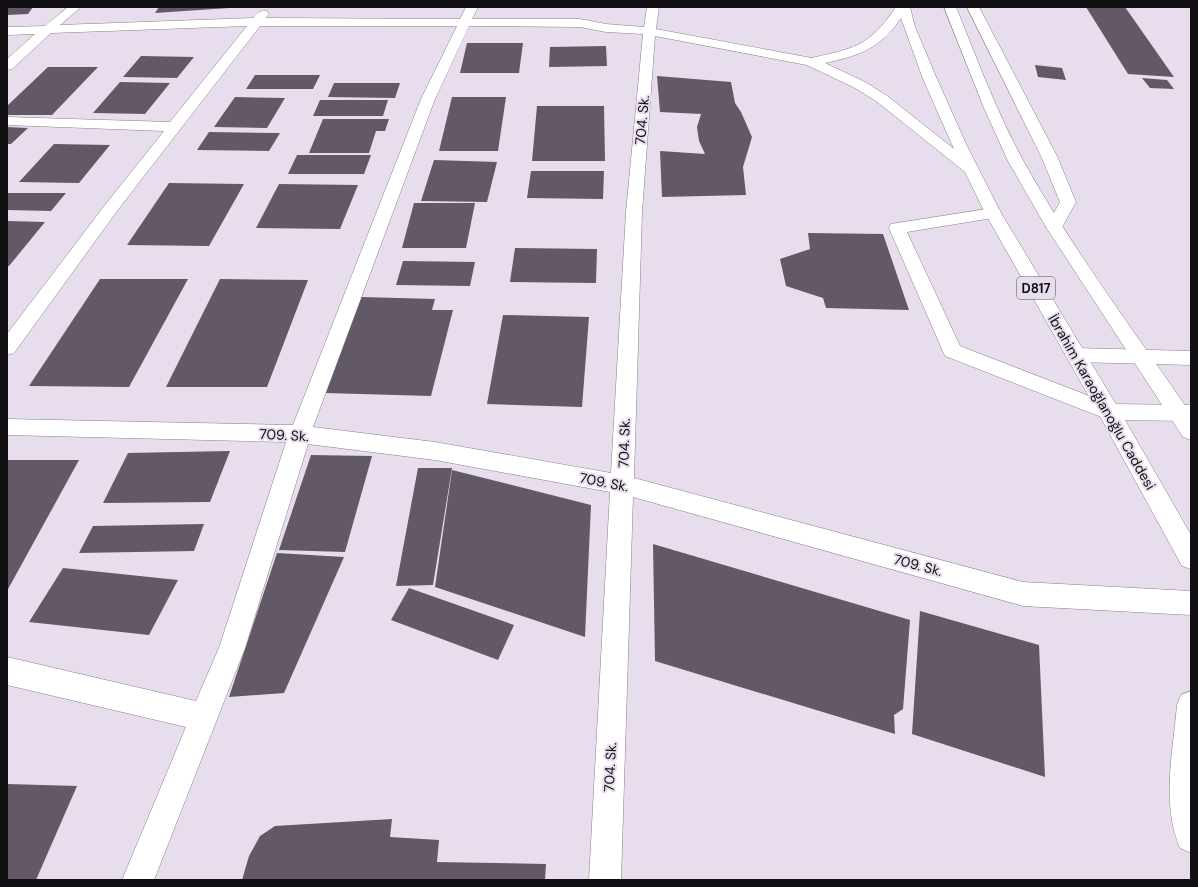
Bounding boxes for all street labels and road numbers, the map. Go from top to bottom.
street label: 704. Sk. [631,94,653,146]
road number: D817 [1017,277,1055,299]
street label: İbrahim Karaoğlanoğlu Caddesi [1044,311,1160,493]
street label: 704. Sk. [614,418,634,468]
street label: 709. Sk. [259,425,310,445]
street label: 709. Sk. [578,468,630,496]
street label: 709. Sk. [892,550,945,580]
street label: 704. Sk. [600,741,620,792]

